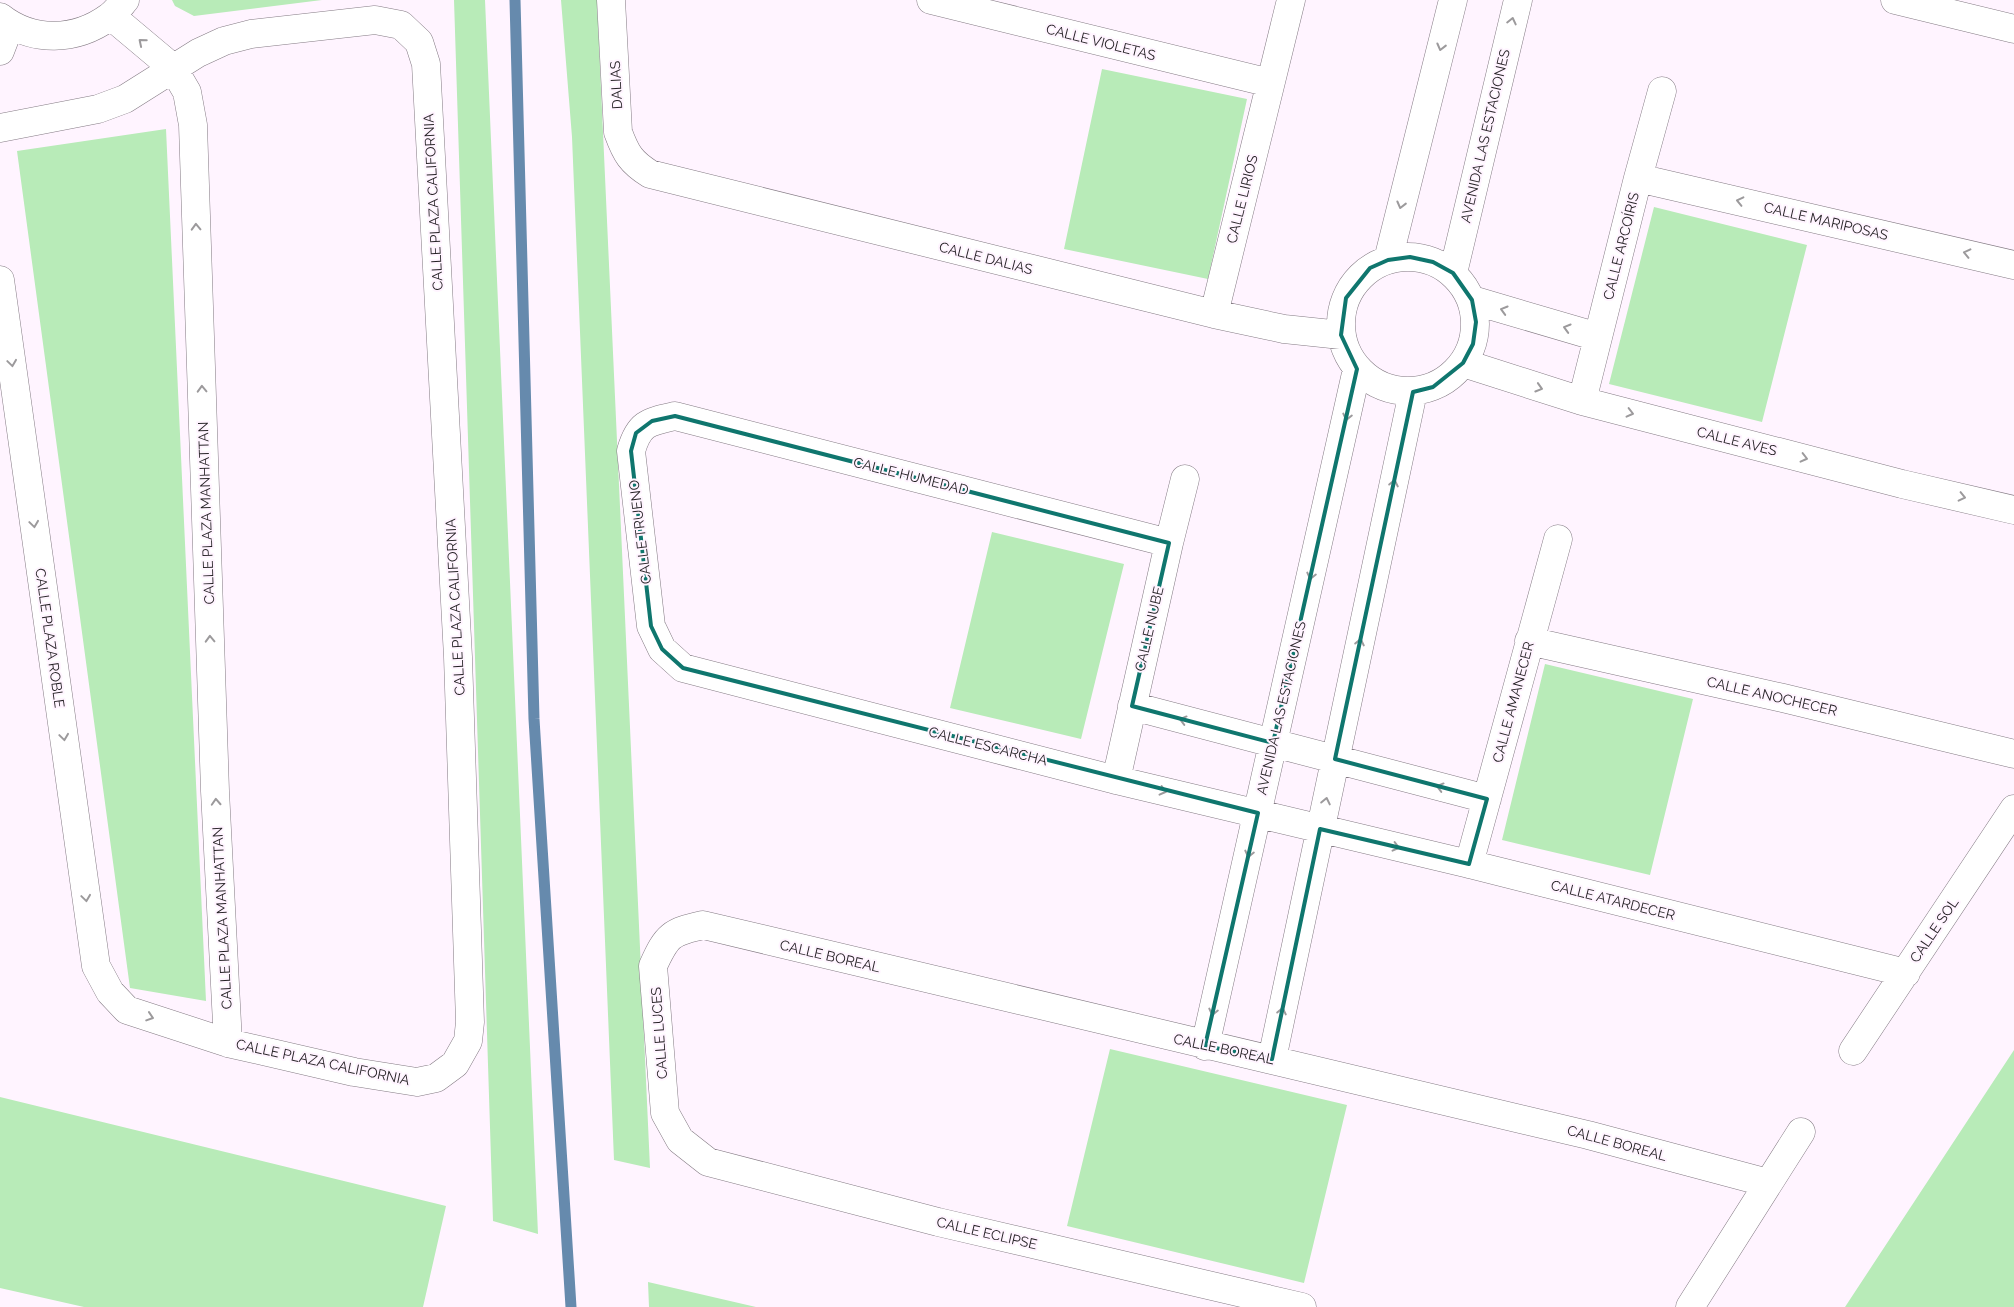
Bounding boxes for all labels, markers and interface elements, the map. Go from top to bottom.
one-way arrow [1507,18,1517,26]
street label: CALLE VIOLETAS [1045,21,1158,63]
one-way arrow [139,40,148,48]
one-way arrow [1436,43,1447,52]
street label: AVENIDA LAS ESTACIONES [1457,47,1513,224]
street label: DALIAS [607,60,625,110]
street label: CALLE PLAZA CALIFORNIA [420,113,446,291]
street label: CALLE LIRIOS [1223,153,1261,245]
street label: CALLE ARCOÍRIS [1599,190,1642,301]
one-way arrow [1735,197,1744,207]
street label: CALLE MARIPOSAS [1762,199,1890,243]
one-way arrow [1397,200,1407,208]
one-way arrow [191,223,202,231]
street label: CALLE DALIAS [938,239,1035,277]
one-way arrow [1962,248,1971,259]
one-way arrow [1500,305,1508,315]
one-way arrow [1563,324,1571,334]
one-way arrow [6,359,16,367]
one-way arrow [1534,382,1543,392]
one-way arrow [196,385,207,393]
one-way arrow [1625,407,1634,418]
one-way arrow [1342,413,1353,421]
street label: CALLE PLAZA MANHATTAN [195,421,217,605]
street label: CALLE AVES [1695,423,1779,459]
one-way arrow [1799,452,1808,463]
street label: CALLE HUMEDAD [852,454,970,498]
one-way arrow [1388,478,1398,487]
street label: CALLE TRUENO [626,479,654,585]
one-way arrow [1957,491,1966,502]
street label: CALLE PLAZA CALIFORNIA [442,518,468,696]
one-way arrow [28,520,39,528]
street label: CALLE PLAZA ROBLE [32,567,68,709]
one-way arrow [1306,571,1317,580]
street label: CALLE NUBE [1131,585,1167,673]
street label: AVENIDA LAS ESTACIONES [1253,619,1309,796]
one-way arrow [205,635,215,643]
one-way arrow [1354,637,1365,646]
street label: CALLE AMANECER [1489,640,1537,764]
street label: CALLE ANOCHECER [1705,673,1839,719]
one-way arrow [1179,715,1188,726]
street label: CALLE ESCARCHA [927,724,1050,769]
one-way arrow [58,733,68,741]
one-way arrow [1437,782,1445,792]
one-way arrow [1158,785,1167,796]
one-way arrow [1320,796,1331,805]
one-way arrow [210,797,221,805]
street label: CALLE PLAZA MANHATTAN [209,826,235,1010]
one-way arrow [1392,841,1401,852]
one-way arrow [1244,849,1255,858]
street label: CALLE ATARDECER [1549,877,1677,923]
one-way arrow [80,894,91,902]
street label: CALLE SOL [1907,895,1961,965]
street label: CALLE BOREAL [778,937,882,975]
street label: CALLE LUCES [648,986,670,1080]
one-way arrow [1276,1006,1286,1015]
one-way arrow [1208,1008,1219,1017]
one-way arrow [145,1012,154,1022]
street label: CALLE BOREAL [1172,1031,1276,1067]
street label: CALLE PLAZA CALIFORNIA [235,1036,412,1088]
street label: CALLE BOREAL [1565,1122,1669,1164]
street label: CALLE ECLIPSE [935,1214,1039,1252]

